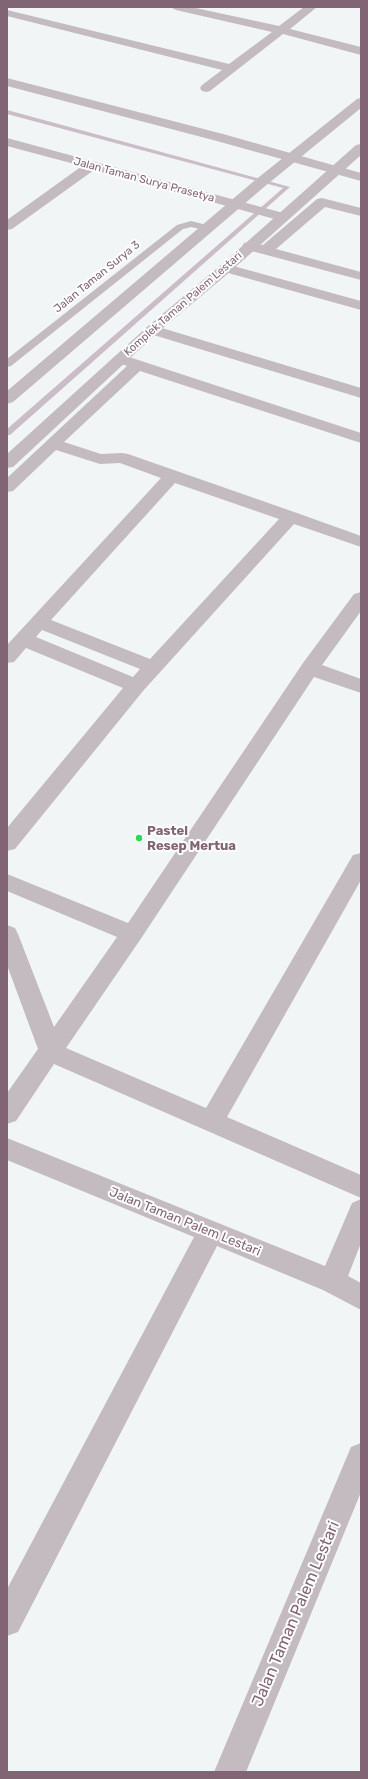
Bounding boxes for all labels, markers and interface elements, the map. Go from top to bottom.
street label: Jalan Taman Surya Prasetya [72,155,216,205]
street label: Jalan Taman Surya 3 [51,238,143,316]
street label: Komplek Taman Palem Lestari [121,249,245,359]
place label: Pastel Resep Mertua [147,823,236,854]
marker: Pastel Resep Mertua [134,833,144,843]
street label: Jalan Taman Palem Lestari [107,1184,263,1260]
street label: Jalan Taman Palem Lestari [248,1518,344,1710]

